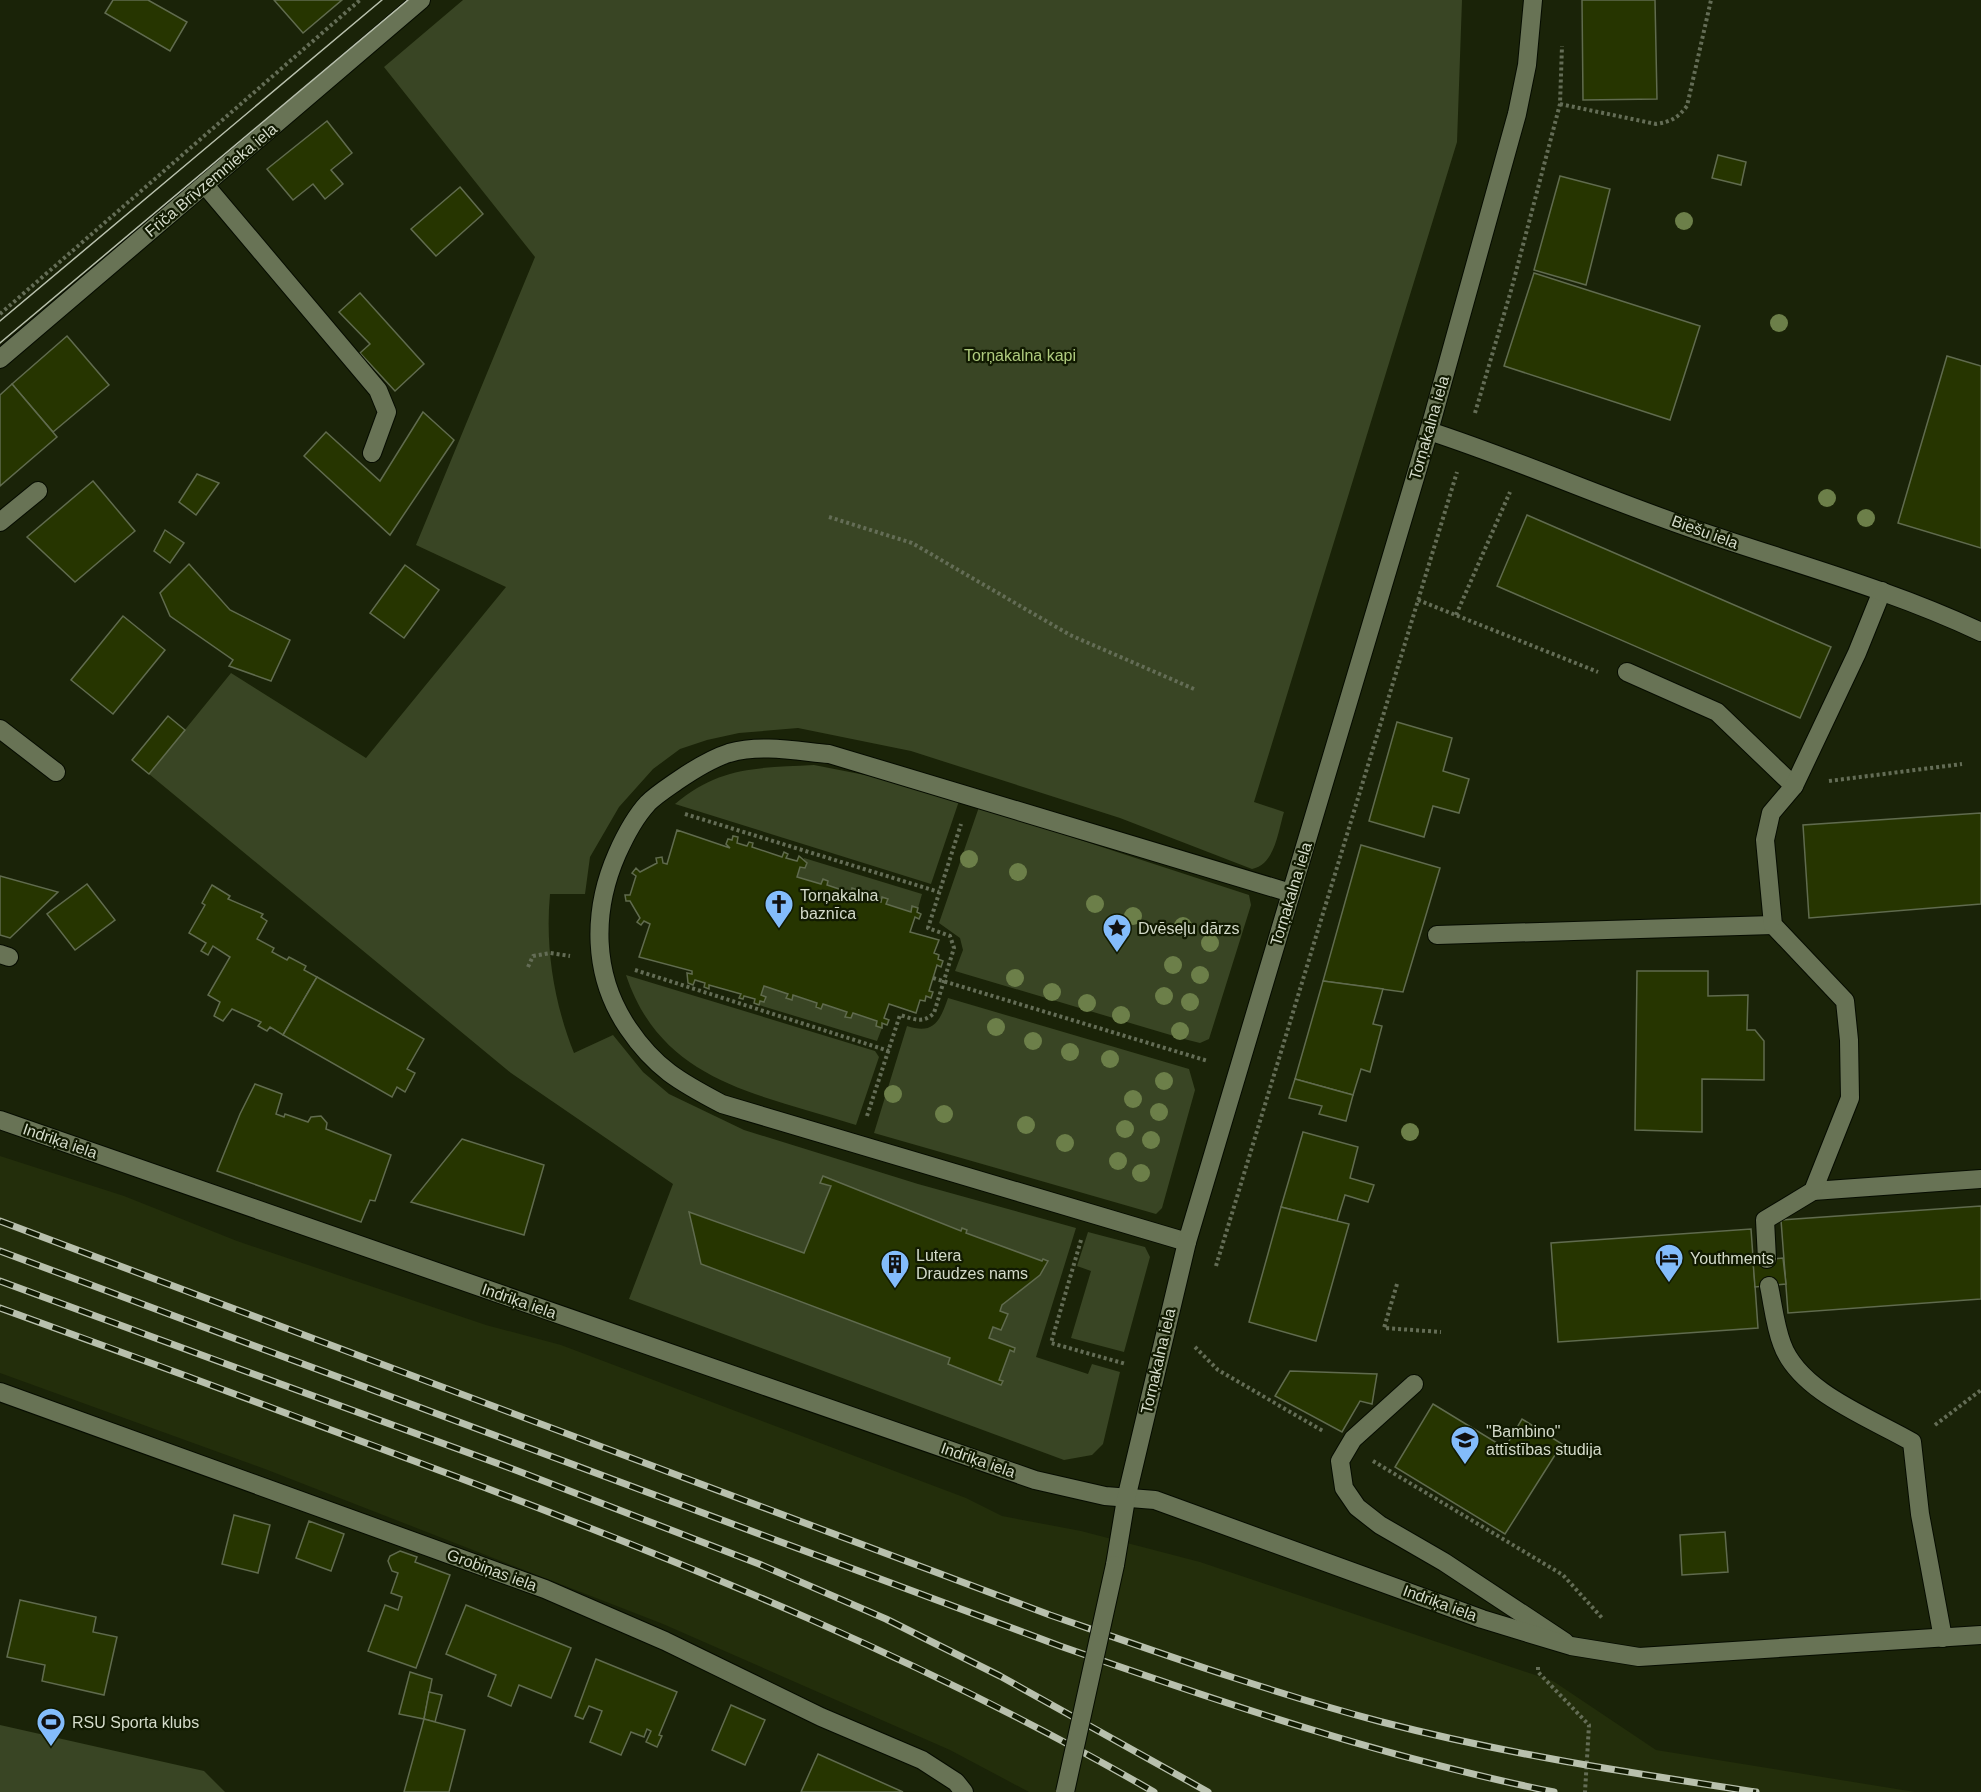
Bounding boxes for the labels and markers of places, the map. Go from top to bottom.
place label: Torņakalna baznīca [800,887,878,922]
church icon: Torņakalna baznīca [763,888,795,930]
place icon: Dvēseļu dārzs [1101,912,1133,954]
place label: Dvēseļu dārzs [1138,920,1239,937]
hotel icon: Youthments [1653,1242,1685,1284]
place label: Lutera Draudzes nams [916,1247,1028,1282]
building icon: Lutera Draudzes nams [879,1248,911,1290]
place label: Youthments [1690,1250,1774,1267]
place label: "Bambino" attīstības studija [1486,1423,1602,1458]
school or university icon: "Bambino" attīstības studija [1449,1424,1481,1466]
sports icon: RSU Sporta klubs [35,1706,67,1748]
place label: RSU Sporta klubs [72,1714,199,1731]

